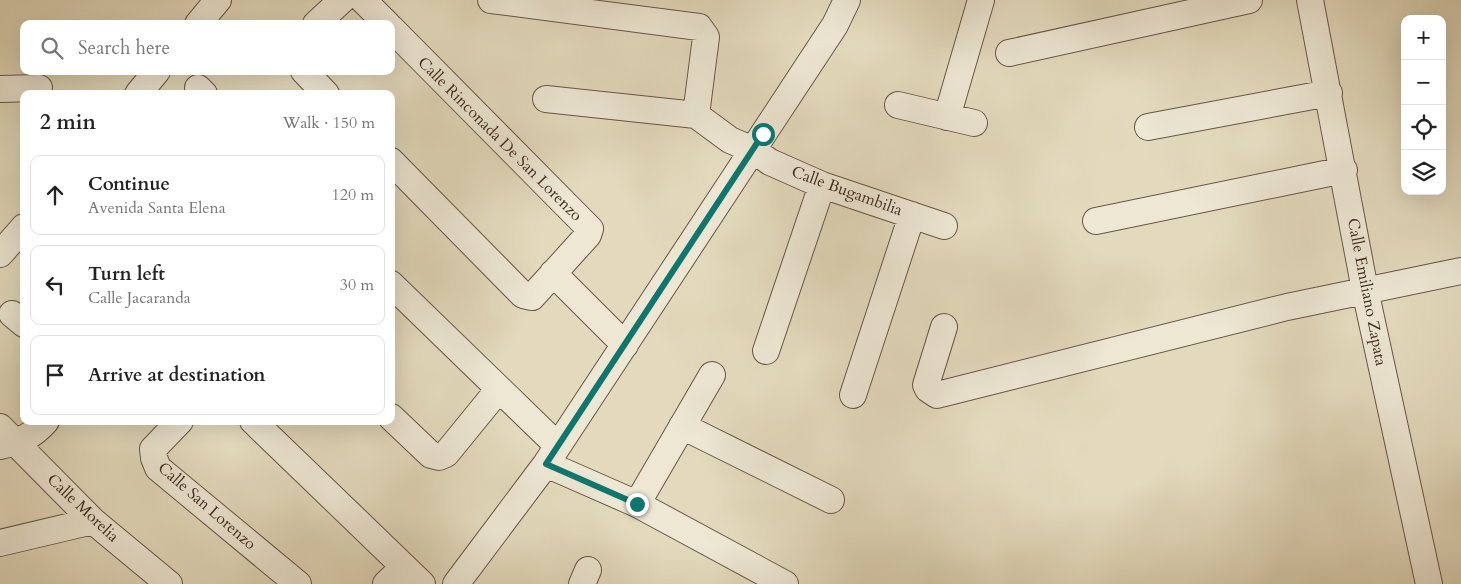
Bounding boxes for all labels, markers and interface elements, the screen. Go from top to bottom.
map controls [1401,15,1446,195]
button: + [1401,15,1446,60]
search box [20,20,395,75]
icon: search [38,34,66,62]
text: Search here [78,35,170,61]
street label: Calle Rinconada De San Lorenzo [413,52,587,226]
button: − [1401,60,1446,105]
button: locate [1401,105,1446,150]
text: 2 min [40,108,96,137]
text: Walk · 150 m [283,112,375,134]
route start [752,123,775,146]
button: layers [1401,150,1446,195]
street label: Calle Bugambilia [789,161,906,221]
text: Continue [88,171,170,197]
icon: ahead [41,181,69,209]
text: 120 m [332,184,374,206]
text: Avenida Santa Elena [88,197,226,219]
street label: Calle Emiliano Zapata [1342,216,1392,368]
text: Turn left [88,261,165,287]
icon: left [41,271,69,299]
text: 30 m [340,274,374,296]
text: Calle Jacaranda [88,287,191,309]
icon: arrive [41,361,69,389]
text: Arrive at destination [88,362,265,388]
street label: Calle San Lorenzo [153,457,261,555]
street label: Calle Morelia [42,469,124,547]
route end [626,493,649,516]

